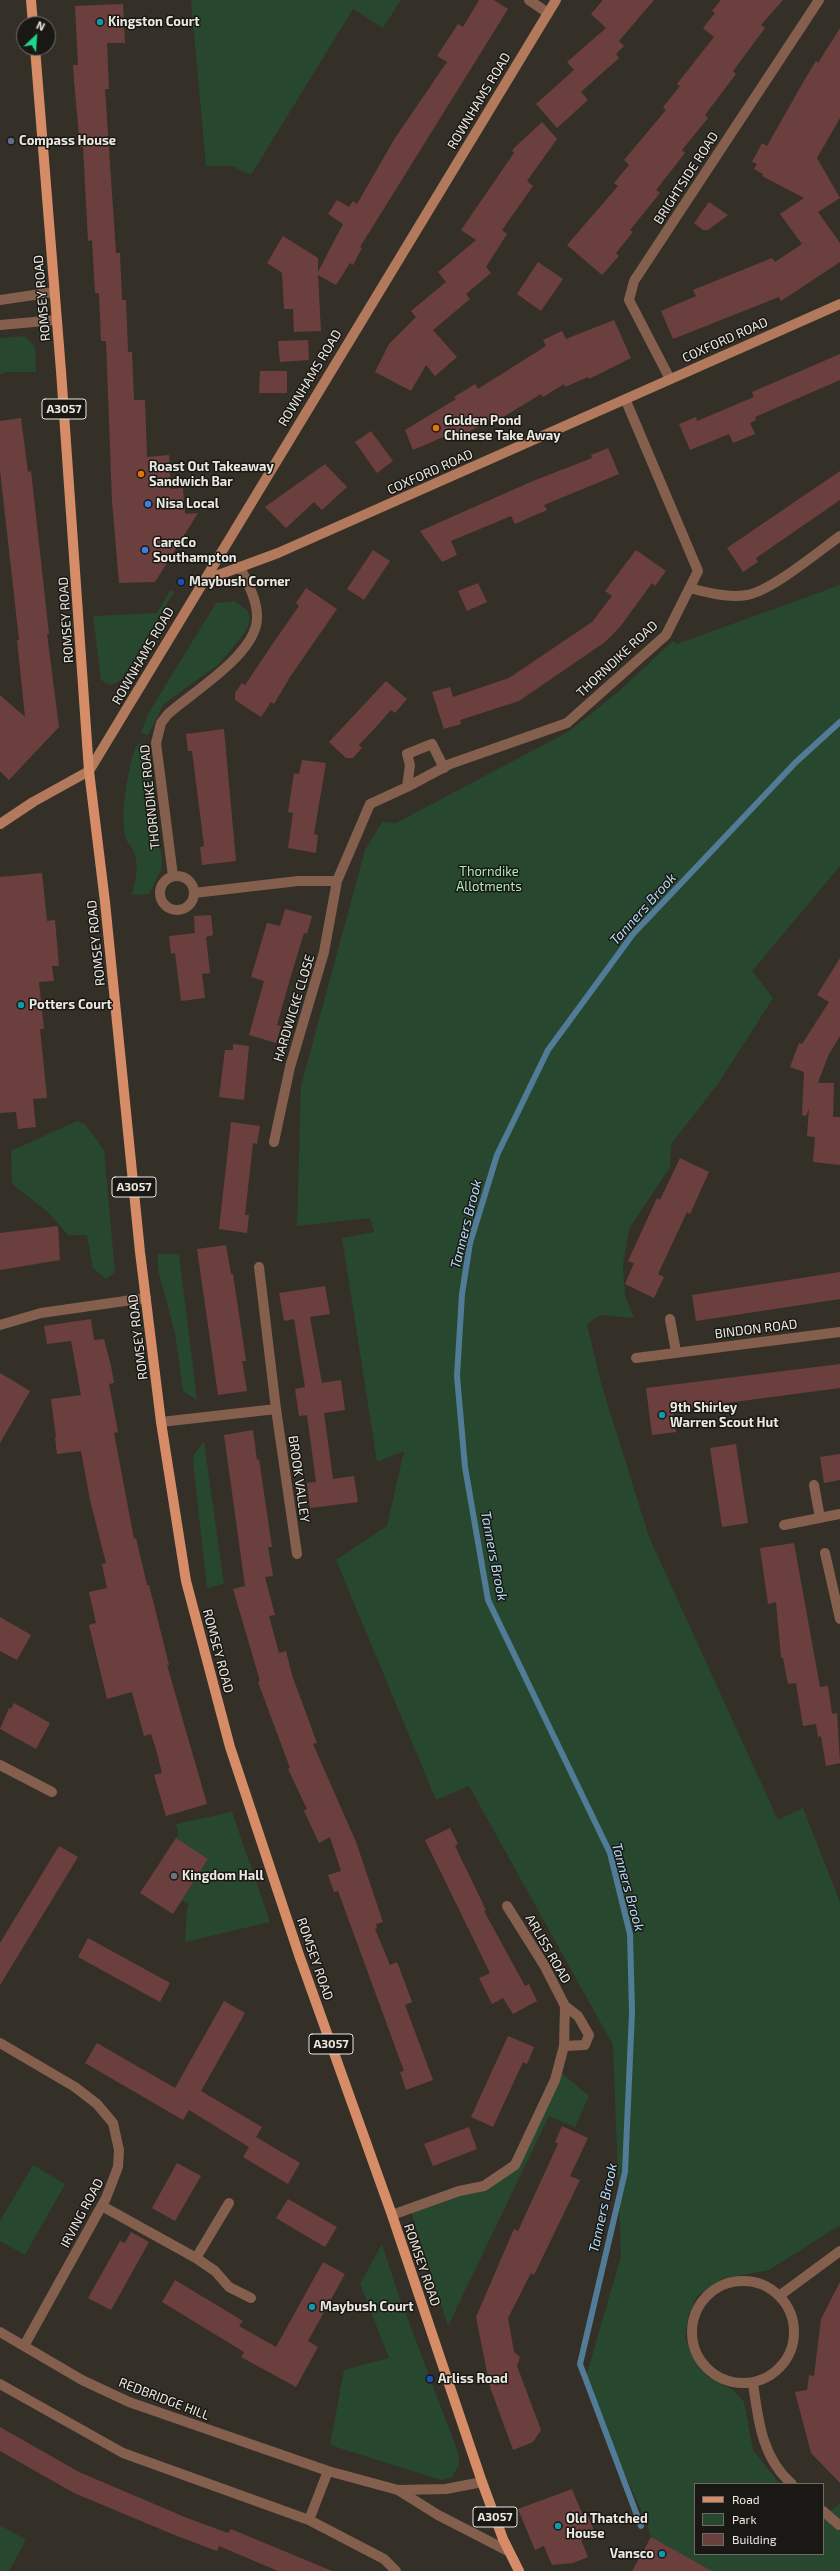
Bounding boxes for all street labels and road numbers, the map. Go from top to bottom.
street label: ROWNHAMS ROAD [444,50,514,152]
street label: BRIGHTSIDE ROAD [650,129,722,227]
street label: ROMSEY ROAD [30,254,54,342]
street label: COXFORD ROAD [680,314,770,366]
street label: ROWNHAMS ROAD [275,327,345,429]
road number: A3057 [42,399,86,419]
street label: COXFORD ROAD [385,446,475,498]
street label: ROMSEY ROAD [55,576,77,664]
street label: ROWNHAMS ROAD [109,604,177,708]
street label: THORNDIKE ROAD [573,617,661,701]
street label: THORNDIKE ROAD [137,744,163,850]
street label: ROMSEY ROAD [84,899,108,987]
street label: HARDWICKE CLOSE [270,952,318,1064]
road number: A3057 [112,1177,156,1197]
street label: ROMSEY ROAD [125,1293,151,1381]
street label: BINDON ROAD [714,1316,798,1342]
street label: BROOK VALLEY [285,1435,313,1523]
street label: ROMSEY ROAD [199,1607,237,1695]
street label: ARLISS ROAD [522,1912,574,1986]
street label: ROMSEY ROAD [294,1916,336,2002]
road number: A3057 [309,2034,353,2054]
street label: IRVING ROAD [57,2176,107,2250]
street label: ROMSEY ROAD [401,2222,443,2308]
street label: REDBRIDGE HILL [116,2375,212,2423]
road number: A3057 [473,2507,517,2527]

